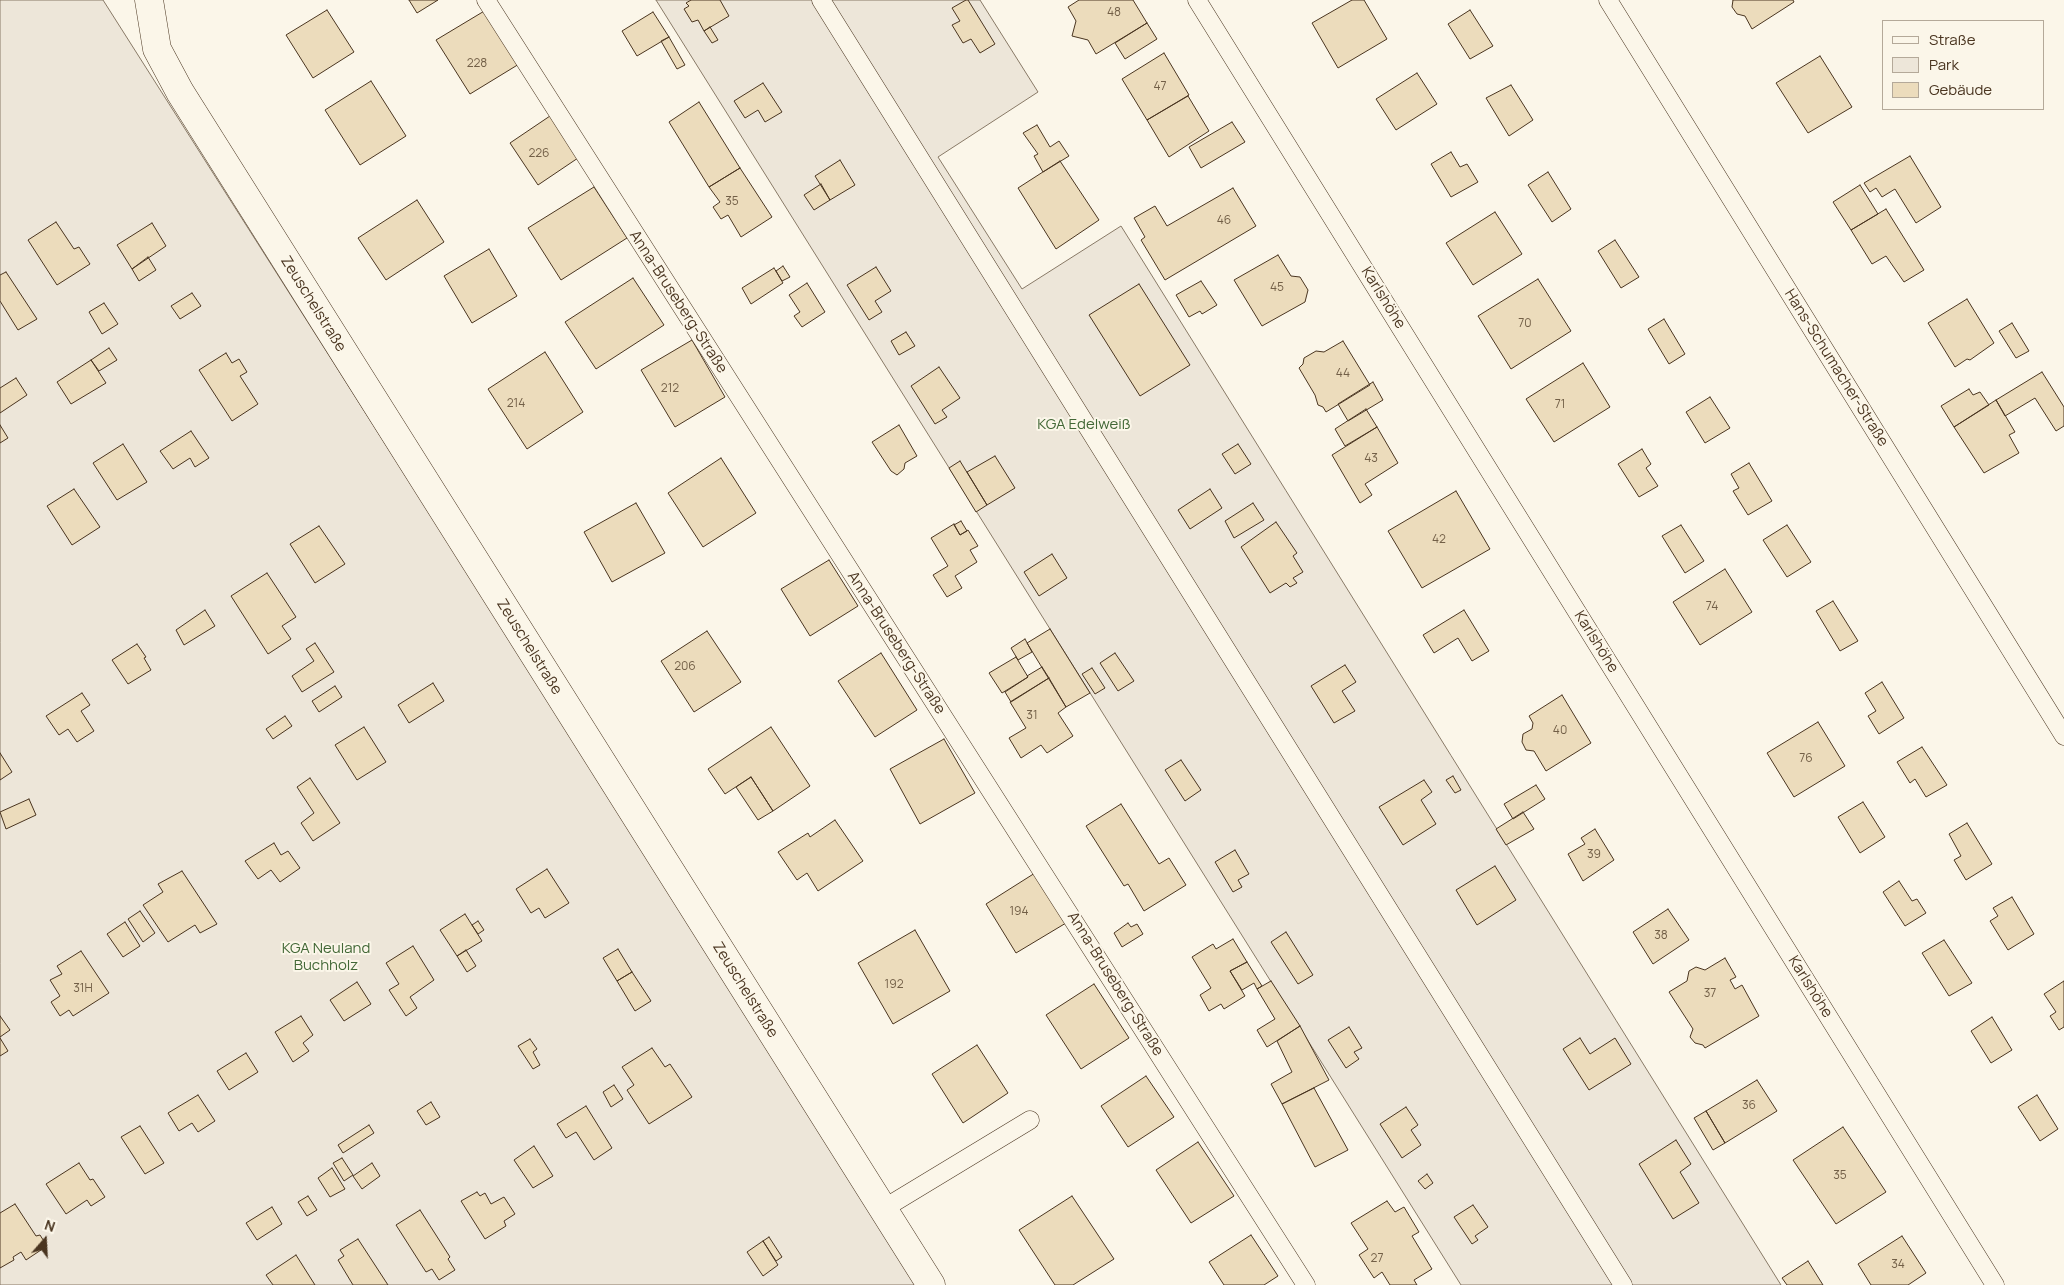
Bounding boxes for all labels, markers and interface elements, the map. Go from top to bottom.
house number: 48 [1107,6,1121,20]
legend [1882,20,2044,110]
text: Straße [1929,29,1975,50]
text: Park [1929,54,1959,75]
house number: 228 [467,57,487,71]
text: Gebäude [1929,79,1992,100]
house number: 47 [1153,80,1167,94]
house number: 226 [528,147,550,161]
house number: 35 [725,195,739,209]
house number: 46 [1217,214,1231,228]
street label: Anna-Bruseberg-Straße [625,227,731,377]
street label: Zeuschelstraße [276,253,350,355]
street label: Karlshöhe [1357,264,1409,332]
house number: 45 [1270,281,1284,295]
street label: Hans-Schumacher-Straße [1780,286,1892,450]
house number: 70 [1518,317,1532,331]
house number: 44 [1336,367,1350,381]
house number: 212 [661,382,679,396]
house number: 214 [507,397,525,411]
house number: 71 [1555,398,1565,412]
park label: KGA Edelweiß [1037,416,1131,434]
house number: 43 [1364,452,1378,466]
house number: 42 [1432,533,1446,547]
street label: Anna-Bruseberg-Straße [843,568,949,718]
street label: Zeuschelstraße [492,596,566,698]
house number: 74 [1706,600,1718,614]
street label: Karlshöhe [1570,608,1622,676]
house number: 206 [674,660,696,674]
house number: 31 [1026,709,1038,723]
house number: 40 [1553,724,1567,738]
house number: 76 [1799,752,1813,766]
house number: 39 [1587,848,1601,862]
house number: 194 [1009,905,1029,919]
street label: Anna-Bruseberg-Straße [1063,909,1167,1059]
house number: 38 [1654,929,1668,943]
street label: Zeuschelstraße [708,939,782,1041]
park label: KGA Neuland Buchholz [282,940,370,975]
street label: Karlshöhe [1784,953,1836,1021]
house number: 192 [885,978,903,992]
house number: 31H [73,982,93,996]
house number: 37 [1704,987,1716,1001]
house number: 36 [1742,1099,1756,1113]
house number: 35 [1833,1169,1847,1183]
north arrow [20,1215,70,1265]
text: N [42,1215,58,1236]
house number: 27 [1371,1252,1383,1266]
house number: 34 [1891,1258,1905,1272]

